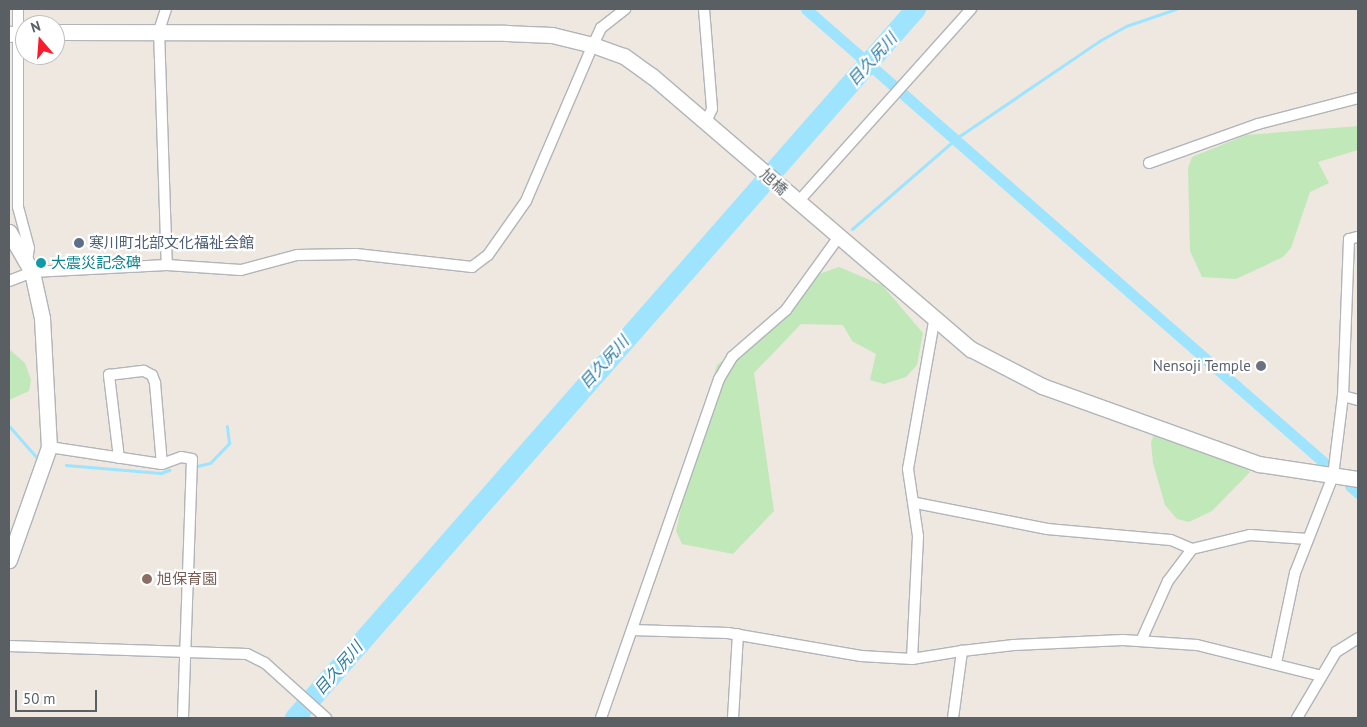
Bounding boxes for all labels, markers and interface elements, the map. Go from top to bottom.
north arrow [15,15,65,65]
text: N [29,17,43,37]
water label: 目久尻川 [843,29,901,89]
street label: 旭橋 [757,165,791,199]
place label: 寒川町北部文化福祉会館 [89,234,254,252]
marker: 寒川町北部文化福祉会館 [73,237,85,249]
place label: 大震災記念碑 [51,254,141,272]
marker: 大震災記念碑 [35,257,47,269]
water label: 目久尻川 [575,332,633,392]
place label: Nensoji Temple [1152,357,1251,375]
marker: Nensoji Temple [1255,360,1267,372]
place label: 旭保育園 [157,570,217,588]
marker: 旭保育園 [141,573,153,585]
water label: 目久尻川 [310,638,366,698]
scale bar [18,680,100,712]
text: 50 m [23,689,56,708]

